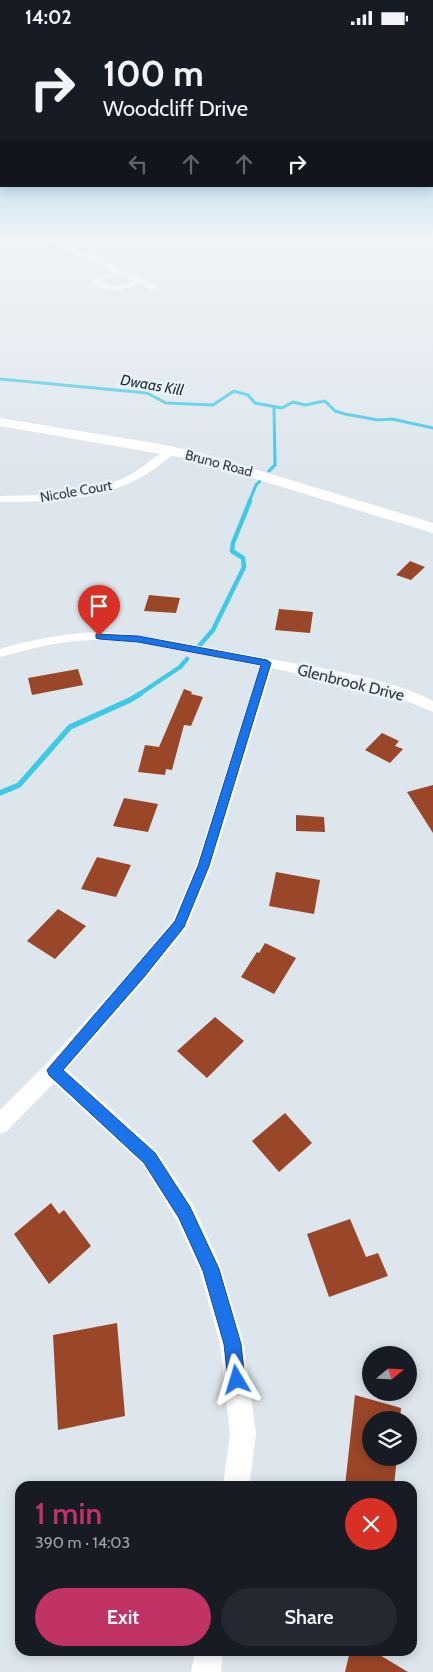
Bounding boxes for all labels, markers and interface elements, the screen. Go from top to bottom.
text: 14:02 [25,6,72,29]
text: 100 m [103,52,204,95]
icon: right [20,55,85,120]
text: Woodcliff Drive [103,95,248,122]
icon: left [124,150,152,178]
icon: ahead [177,150,205,178]
icon: ahead [230,150,258,178]
icon: right [283,150,311,178]
water label: Dwaas Kill [119,371,185,399]
street label: Bruno Road [183,445,255,481]
street label: Nicole Court [39,476,114,506]
pin [78,585,120,636]
icon: arrive [85,592,113,620]
street label: Glenbrook Drive [295,660,406,705]
north arrow [362,1346,418,1401]
map controls [362,1346,417,1466]
position arrow [210,1353,262,1405]
button: layers [362,1411,417,1466]
text: 1 min [35,1495,102,1532]
button: close [345,1498,397,1550]
text: 390 m · 14:03 [35,1533,130,1552]
button: Exit [35,1588,211,1646]
button: Share [221,1588,397,1646]

